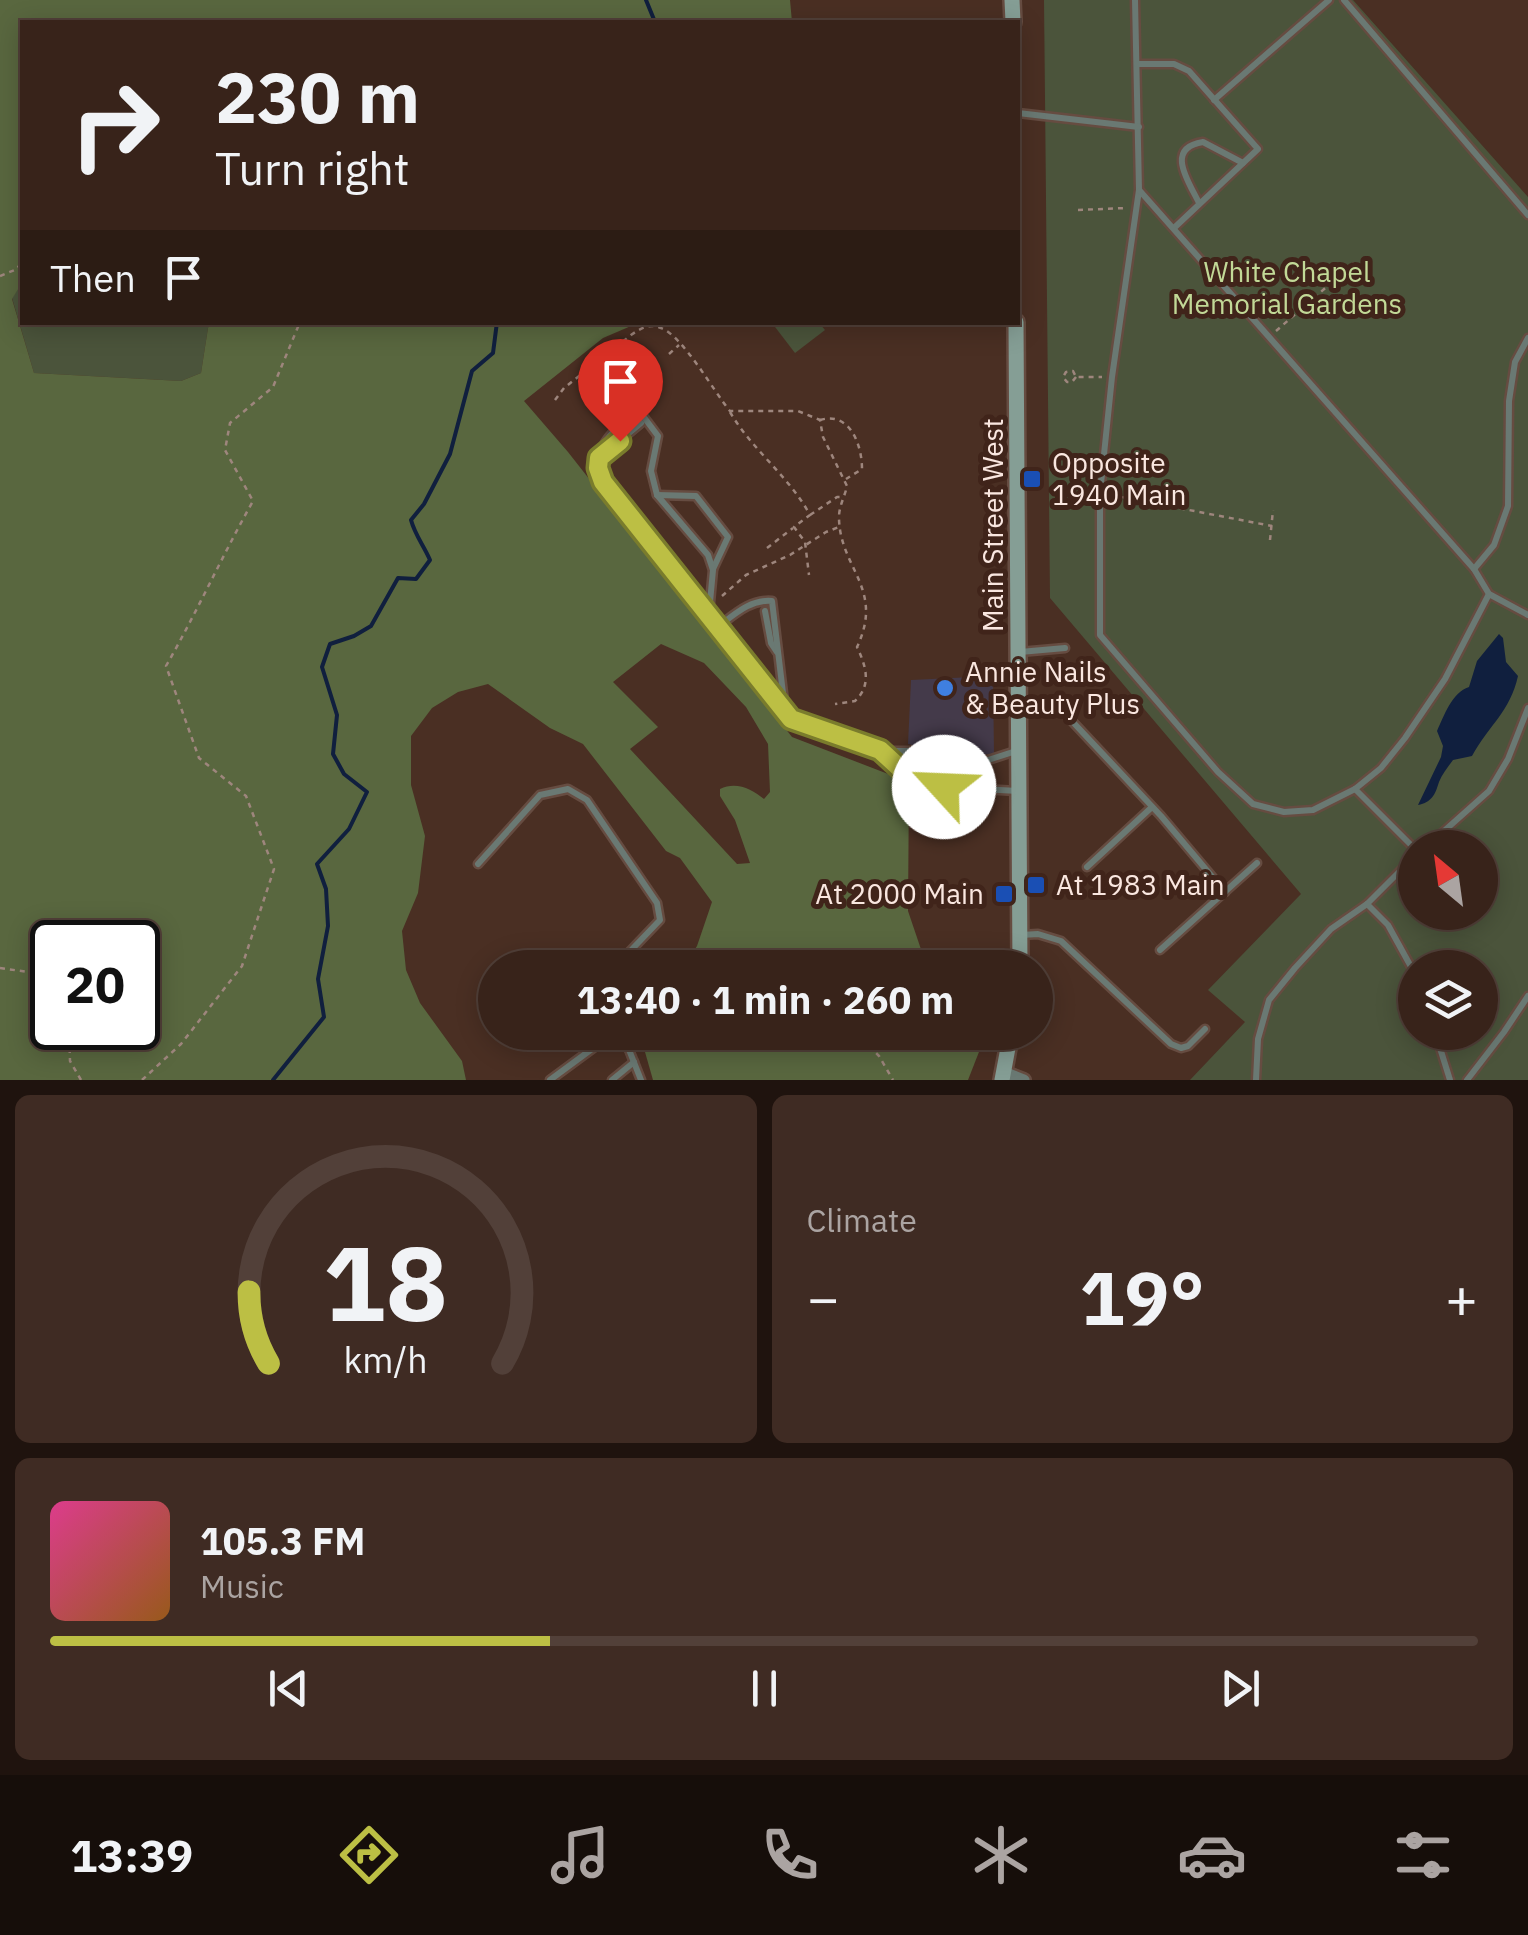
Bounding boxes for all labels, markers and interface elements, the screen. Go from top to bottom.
text: 230 m [215,51,420,142]
icon: right [50,60,180,190]
text: Turn right [215,139,410,197]
icon: arrive [156,250,211,305]
text: Then [50,253,136,302]
park label: White Chapel Memorial Gardens [1172,253,1402,322]
pin [578,339,663,442]
icon: arrive [593,354,648,409]
street label: Main Street West [974,418,1011,632]
place label: Opposite 1940 Main [1052,444,1186,513]
marker: Opposite 1940 Main [1021,468,1043,490]
place label: Annie Nails & Beauty Plus [965,653,1140,722]
marker: Annie Nails & Beauty Plus [934,677,956,699]
position arrow [892,735,996,839]
north arrow [1398,830,1498,930]
map controls [1398,830,1498,1050]
place label: At 1983 Main [1056,866,1225,903]
marker: At 1983 Main [1025,874,1047,896]
place label: At 2000 Main [815,875,984,912]
marker: At 2000 Main [993,883,1015,905]
speed limit sign: 20 [30,920,160,1050]
button: layers [1398,950,1498,1050]
text: 13:40 · 1 min · 260 m [577,975,954,1024]
text: Climate [807,1199,917,1241]
text: 18 [323,1214,448,1350]
text: 19° [1080,1248,1205,1346]
text: − [807,1262,840,1333]
text: + [1445,1262,1478,1333]
text: km/h [344,1336,428,1383]
text: 105.3 FM [200,1516,365,1565]
text: Music [200,1565,284,1607]
icon: previous [261,1661,316,1716]
icon: pause [737,1661,792,1716]
icon: next [1213,1661,1268,1716]
icon: directions [334,1820,404,1890]
icon: music [545,1820,615,1890]
icon: phone [755,1820,825,1890]
icon: climate [966,1820,1036,1890]
icon: car [1177,1820,1247,1890]
icon: filters [1388,1820,1458,1890]
text: 13:39 [70,1826,193,1884]

